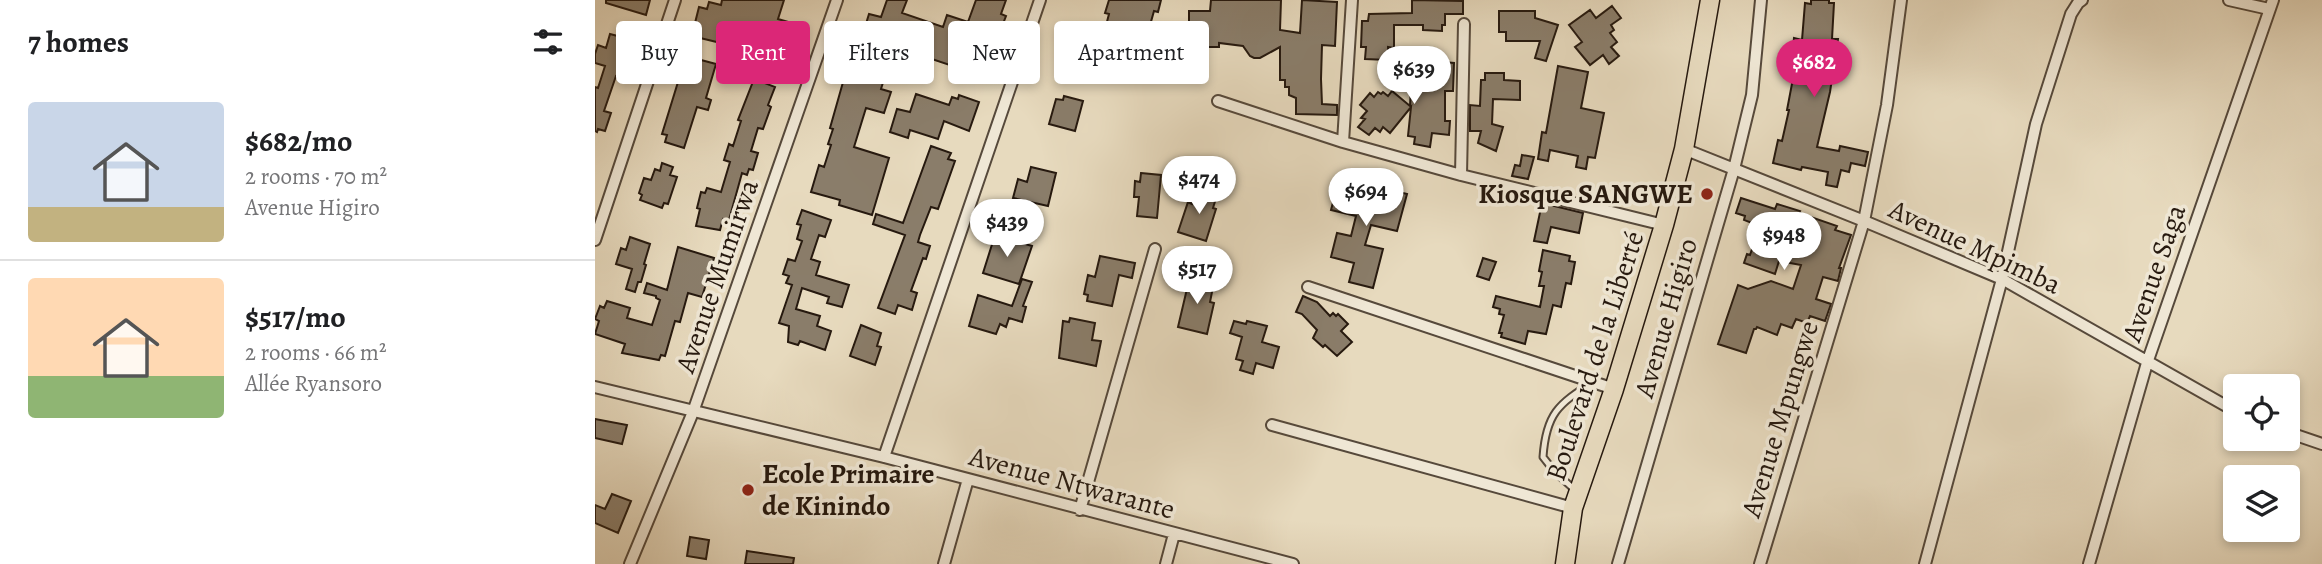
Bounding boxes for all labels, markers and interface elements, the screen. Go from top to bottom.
chip: Buy [616,21,702,84]
chip: Rent [716,21,810,84]
chip: Filters [824,21,934,84]
chip: New [948,21,1040,84]
chip: Apartment [1054,21,1209,84]
text: 7 homes [28,22,129,62]
icon: filters [529,23,567,61]
pin: $682 [1773,40,1855,99]
pin: $639 [1373,46,1455,106]
text: $682 [1792,46,1836,77]
text: $639 [1393,53,1435,84]
text: $682/mo [245,121,352,161]
icon: home [84,130,168,214]
pin: $474 [1158,156,1240,216]
text: 2 rooms · 70 m² [245,161,387,192]
text: $474 [1178,163,1220,194]
pin: $694 [1325,168,1407,228]
street label: Avenue Mumirwa [666,174,768,379]
text: $694 [1345,175,1387,206]
place label: Kiosque SANGWE [1478,175,1693,213]
marker: Kiosque SANGWE [1699,186,1715,202]
street label: Avenue Mpimba [1882,190,2067,304]
text: Avenue Higiro [245,192,380,223]
street label: Avenue Saga [2112,199,2195,348]
pin: $439 [966,200,1048,259]
text: $439 [986,206,1028,237]
pin: $948 [1743,212,1825,272]
text: $948 [1762,219,1806,250]
street label: Boulevard de la Liberté [1537,226,1653,486]
street label: Avenue Higiro [1625,234,1707,403]
pin: $517 [1156,246,1238,306]
text: $517 [1178,253,1216,284]
text: $517/mo [245,297,346,337]
icon: home [84,306,168,390]
street label: Avenue Mpungwe [1732,316,1828,523]
text: 2 rooms · 66 m² [245,337,387,368]
text: Allée Ryansoro [245,368,382,399]
map controls [2223,374,2300,542]
button: locate [2223,374,2300,451]
street label: Avenue Ntwarante [964,437,1179,529]
place label: Ecole Primaire de Kinindo [762,455,935,525]
button: layers [2223,465,2300,542]
marker: Ecole Primaire de Kinindo [740,482,756,498]

